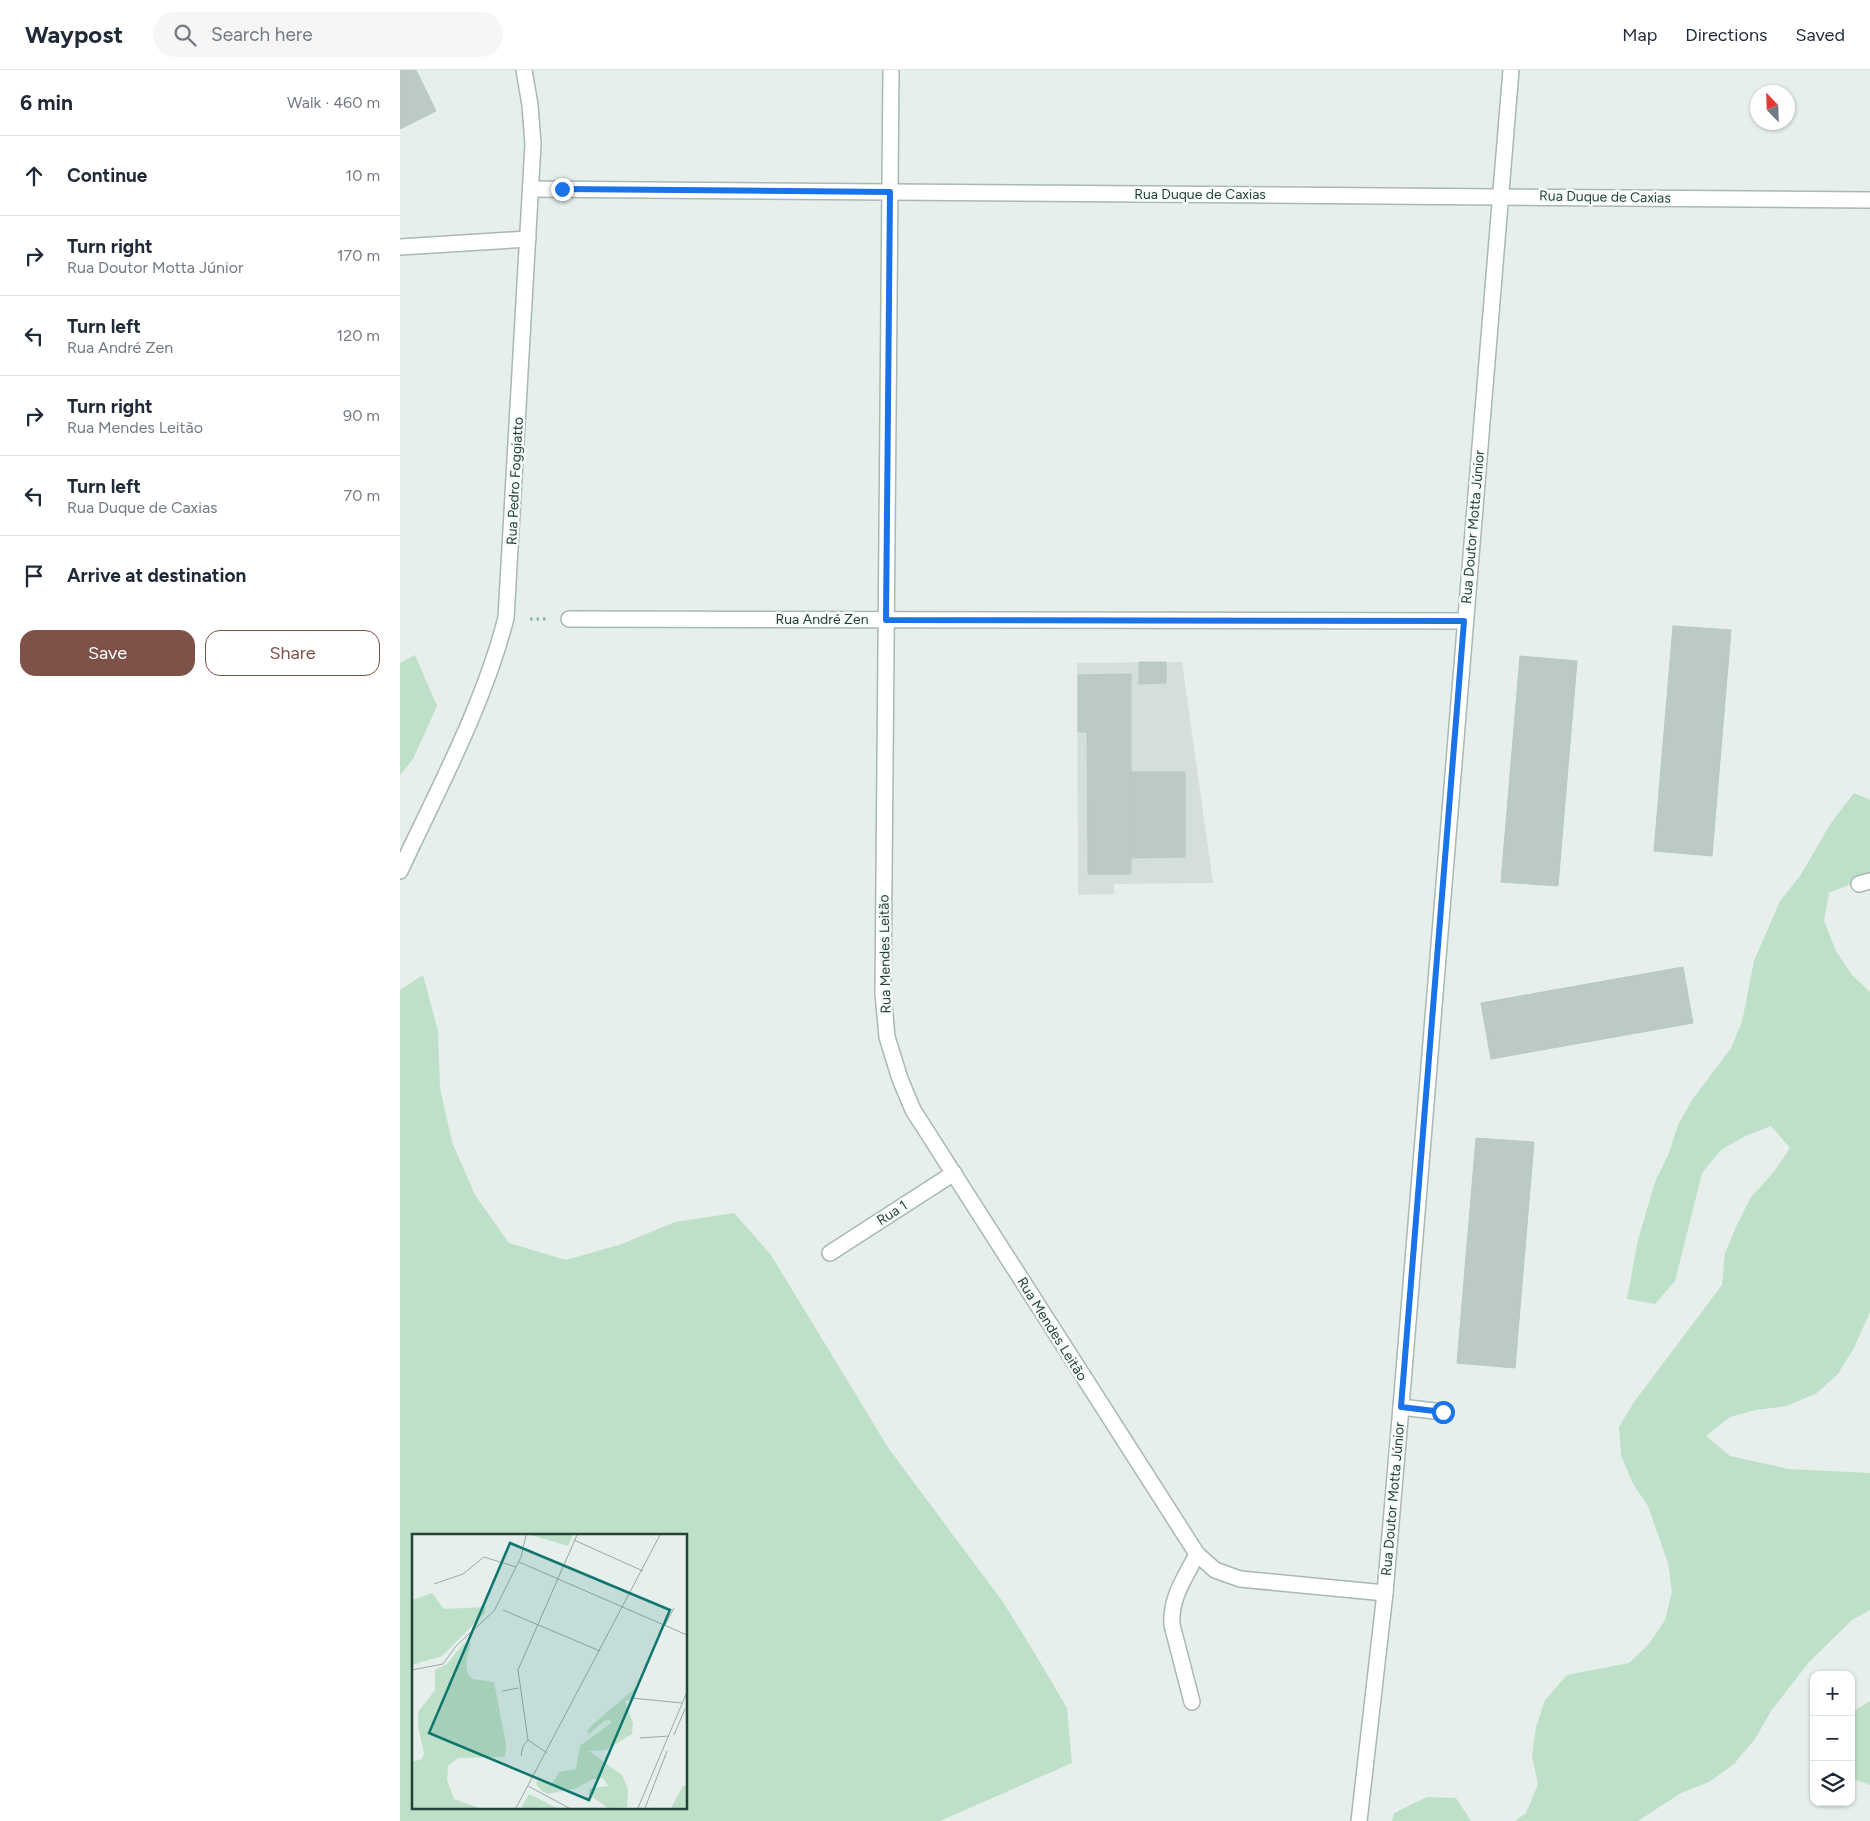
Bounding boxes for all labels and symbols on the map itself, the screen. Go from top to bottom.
north arrow [1750,85,1795,130]
route end [551,178,574,201]
street label: Rua Duque de Caxias [1134,186,1266,203]
street label: Rua Duque de Caxias [1539,187,1671,207]
street label: Rua Pedro Foggiatto [503,416,527,546]
street label: Rua Doutor Motta Júnior [1458,449,1488,605]
street label: Rua André Zen [776,611,869,628]
street label: Rua Mendes Leitão [875,894,895,1014]
street label: Rua 1 [874,1197,910,1229]
street label: Rua Mendes Leitão [1013,1274,1091,1384]
route start [1432,1401,1455,1424]
street label: Rua Doutor Motta Júnior [1378,1421,1408,1577]
inset map [412,1534,688,1808]

